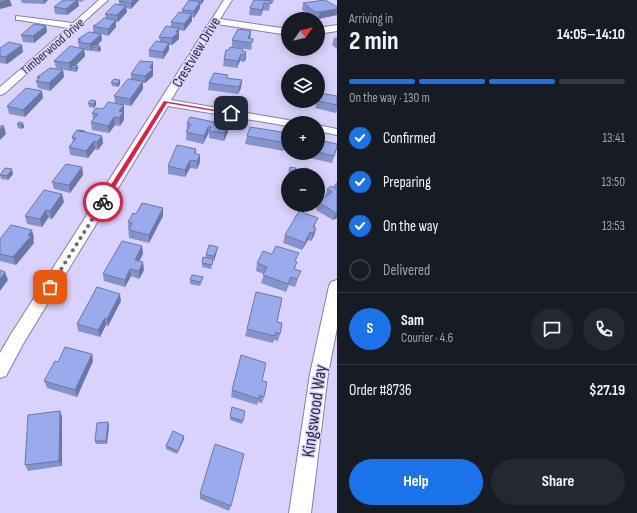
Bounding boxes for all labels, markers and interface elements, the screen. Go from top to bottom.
text: Arriving in [349,11,393,27]
north arrow [281,12,325,56]
map controls [281,12,325,212]
street label: Crestview Drive [168,14,225,91]
street label: Timberwood Drive [18,15,88,79]
text: 14:05–14:10 [557,25,625,44]
text: 2 min [349,26,399,57]
button: layers [281,64,325,108]
text: On the way · 130 m [349,90,430,106]
pin [214,96,248,130]
icon: home [220,102,242,124]
button: + [281,116,325,160]
icon: check [349,127,371,149]
text: Confirmed [383,129,436,148]
text: 13:41 [603,130,625,146]
button: − [281,168,325,212]
icon: check [349,171,371,193]
text: Preparing [383,173,431,192]
text: 13:50 [602,174,625,190]
courier [83,182,123,222]
icon: bike [92,191,114,213]
icon: check [349,215,371,237]
text: On the way [383,217,438,236]
text: 13:53 [602,218,625,234]
text: Delivered [383,261,430,280]
pin [33,270,67,304]
icon: bag [39,276,61,298]
button: chat [531,308,573,350]
button: phone [583,308,625,350]
text: Sam [401,311,424,330]
text: S [367,319,373,338]
text: Courier · 4.6 [401,330,453,346]
street label: Kingswood Way [298,363,331,459]
text: Order #8736 [349,381,412,400]
text: $27.19 [589,381,625,400]
button: Help [349,459,483,505]
button: Share [491,459,625,505]

